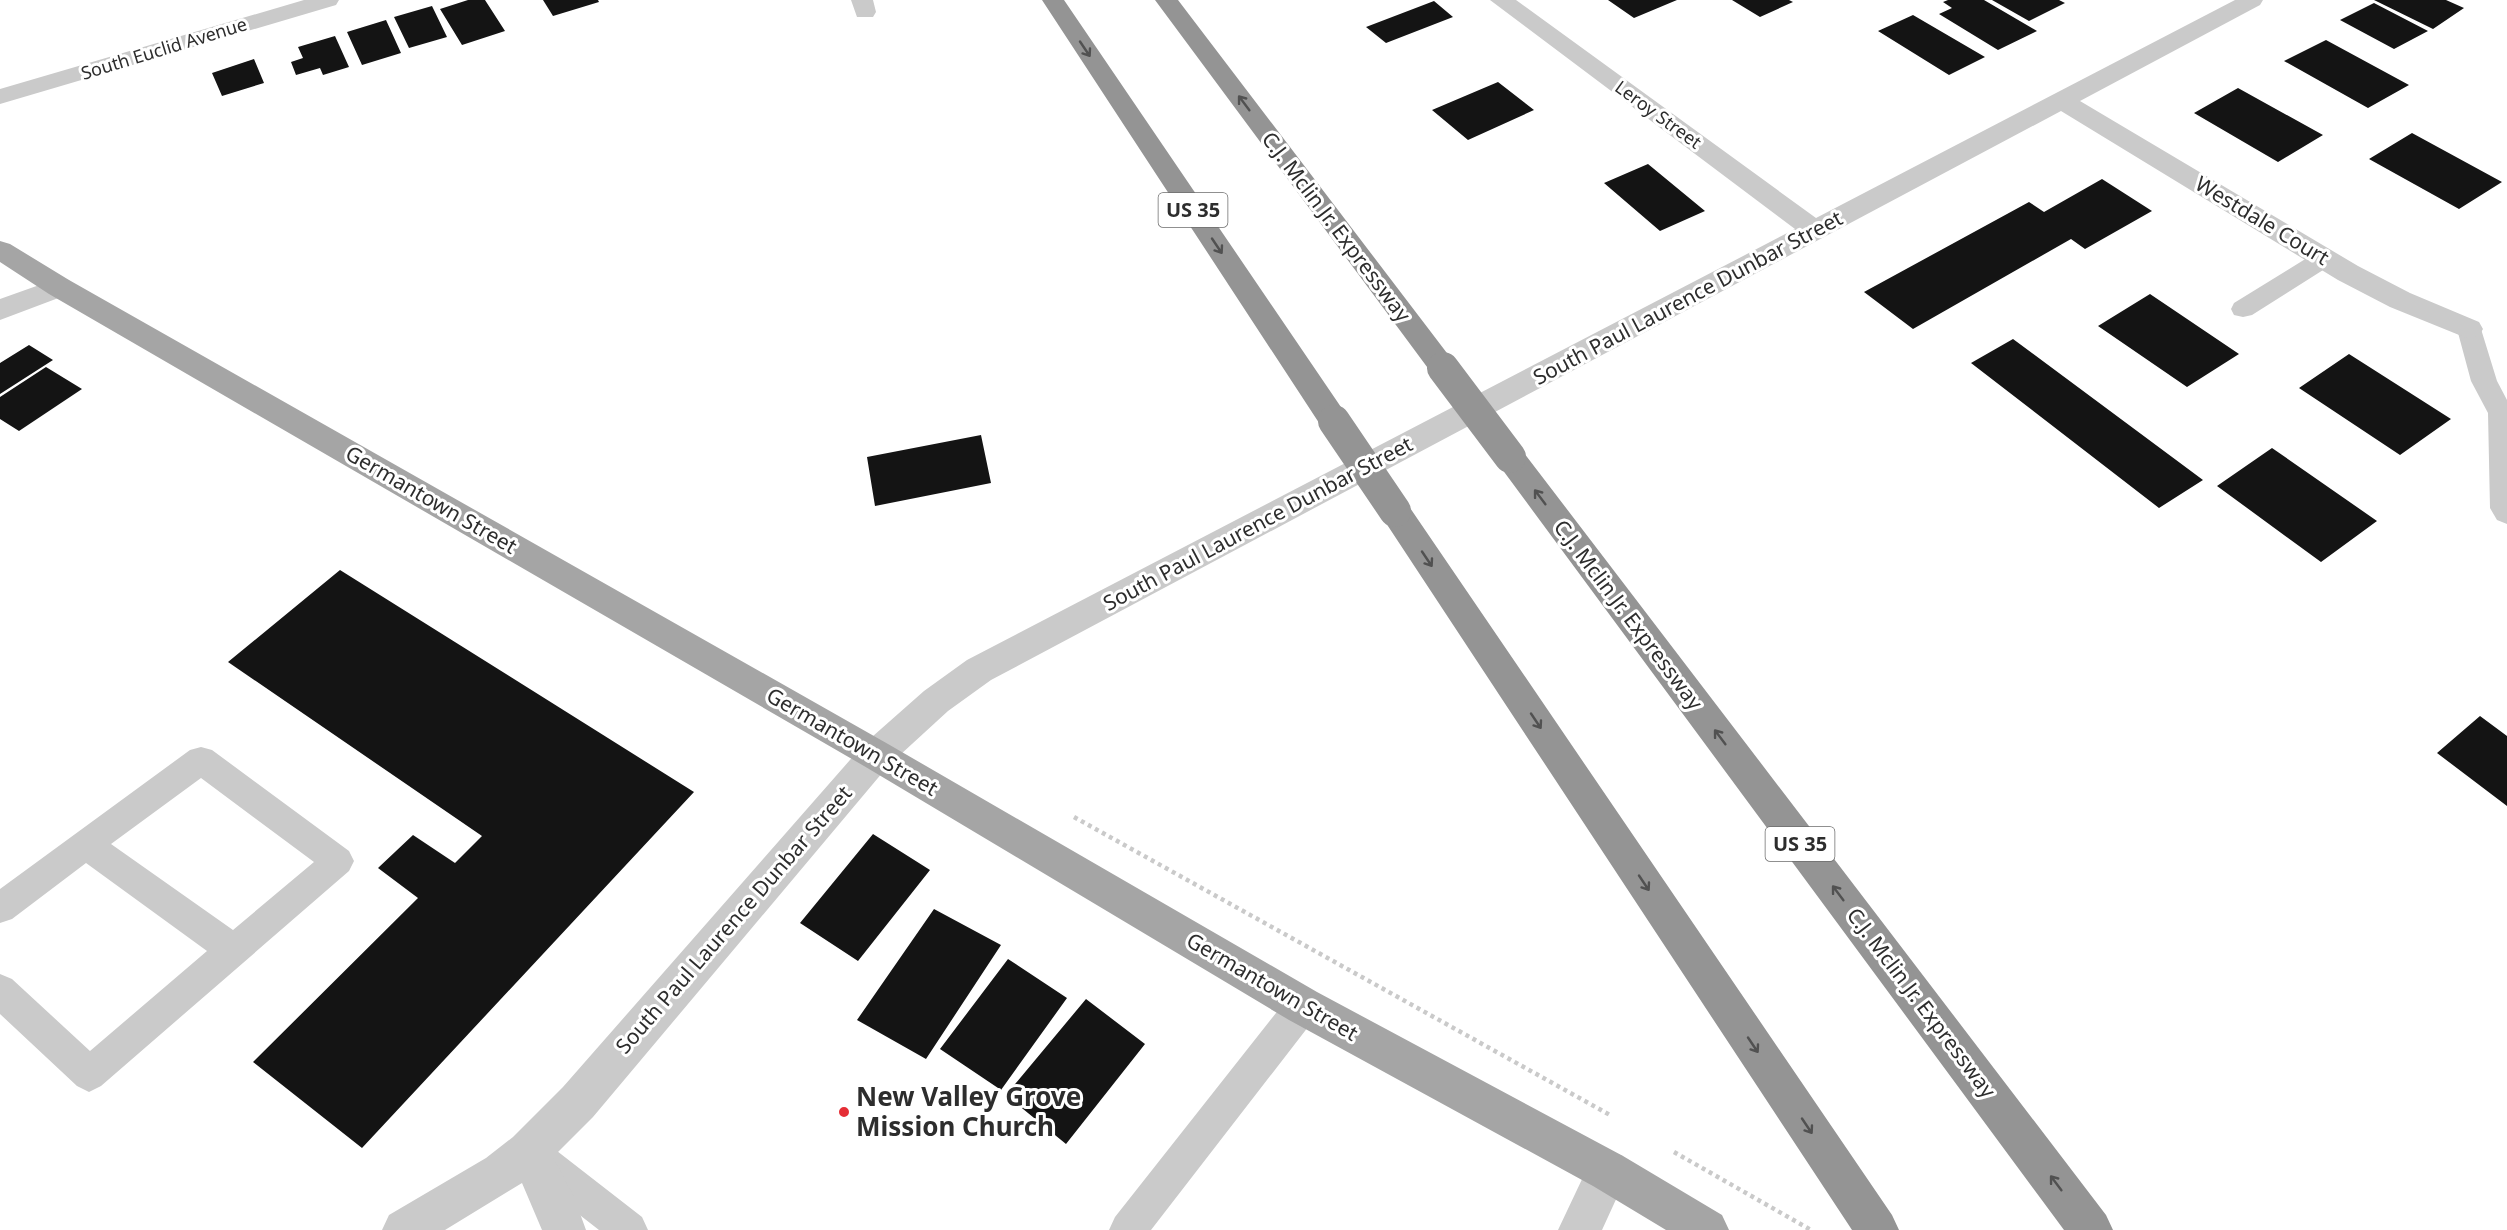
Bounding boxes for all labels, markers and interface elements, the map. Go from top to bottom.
street label: South Euclid Avenue [78,11,250,85]
one-way arrow [1079,40,1091,56]
street label: Leroy Street [1611,75,1707,154]
one-way arrow [1237,96,1250,112]
street label: C.J. Mclin Jr. Expressway [1256,126,1418,327]
street label: Westdale Court [2190,169,2335,271]
road number: US 35 [1158,193,1228,227]
street label: South Paul Laurence Dunbar Street [1528,203,1847,391]
one-way arrow [1211,237,1223,253]
street label: South Paul Laurence Dunbar Street [1098,429,1417,617]
street label: Germantown Street [341,439,523,560]
one-way arrow [1534,490,1546,506]
street label: C.J. Mclin Jr. Expressway [1548,514,1710,715]
one-way arrow [1421,551,1434,568]
street label: Germantown Street [762,681,944,802]
one-way arrow [1530,713,1542,729]
one-way arrow [1714,730,1727,746]
street label: South Paul Laurence Dunbar Street [609,779,858,1059]
road number: US 35 [1766,827,1834,861]
one-way arrow [1638,875,1651,892]
one-way arrow [1831,886,1844,902]
street label: C.J. Mclin Jr. Expressway [1841,902,2003,1103]
street label: Germantown Street [1182,926,1364,1047]
one-way arrow [1747,1037,1759,1053]
place label: New Valley Grove Mission Church [856,1078,1081,1144]
marker: New Valley Grove Mission Church [837,1105,851,1119]
one-way arrow [1801,1117,1813,1133]
one-way arrow [2050,1176,2062,1192]

